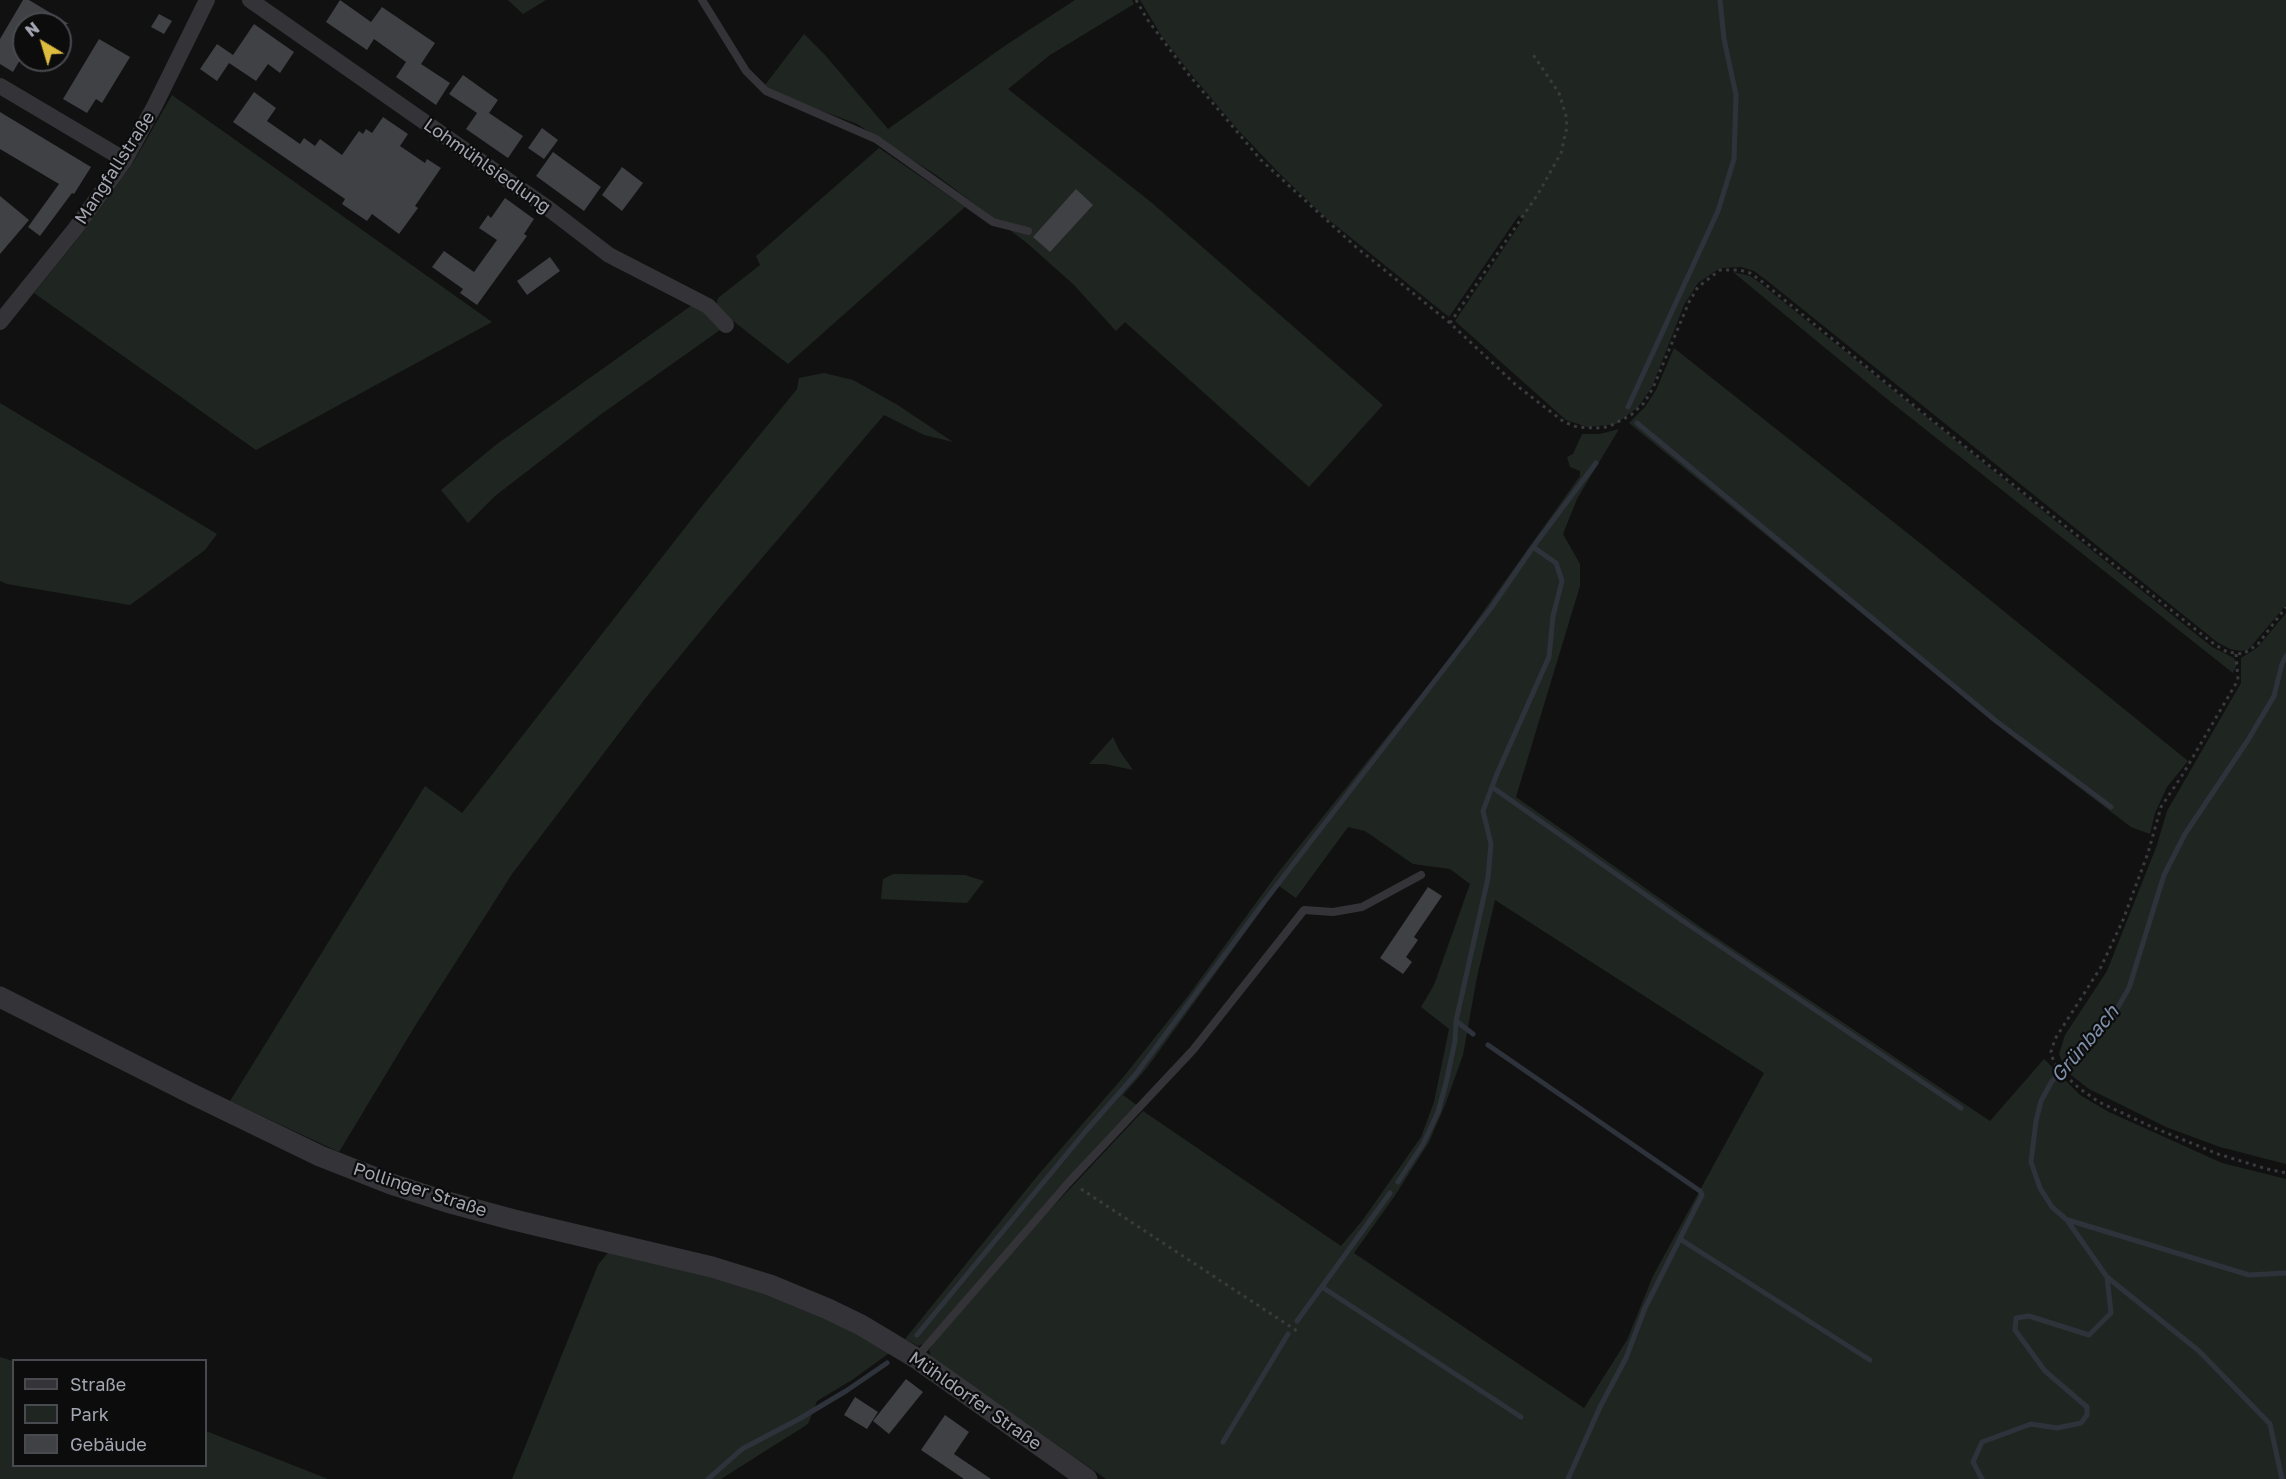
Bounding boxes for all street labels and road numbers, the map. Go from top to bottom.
street label: Mangfallstraße [70,107,160,229]
street label: Lohmühlsiedlung [419,114,555,218]
street label: Pollinger Straße [351,1158,489,1222]
street label: Mühldorfer Straße [905,1347,1045,1455]

